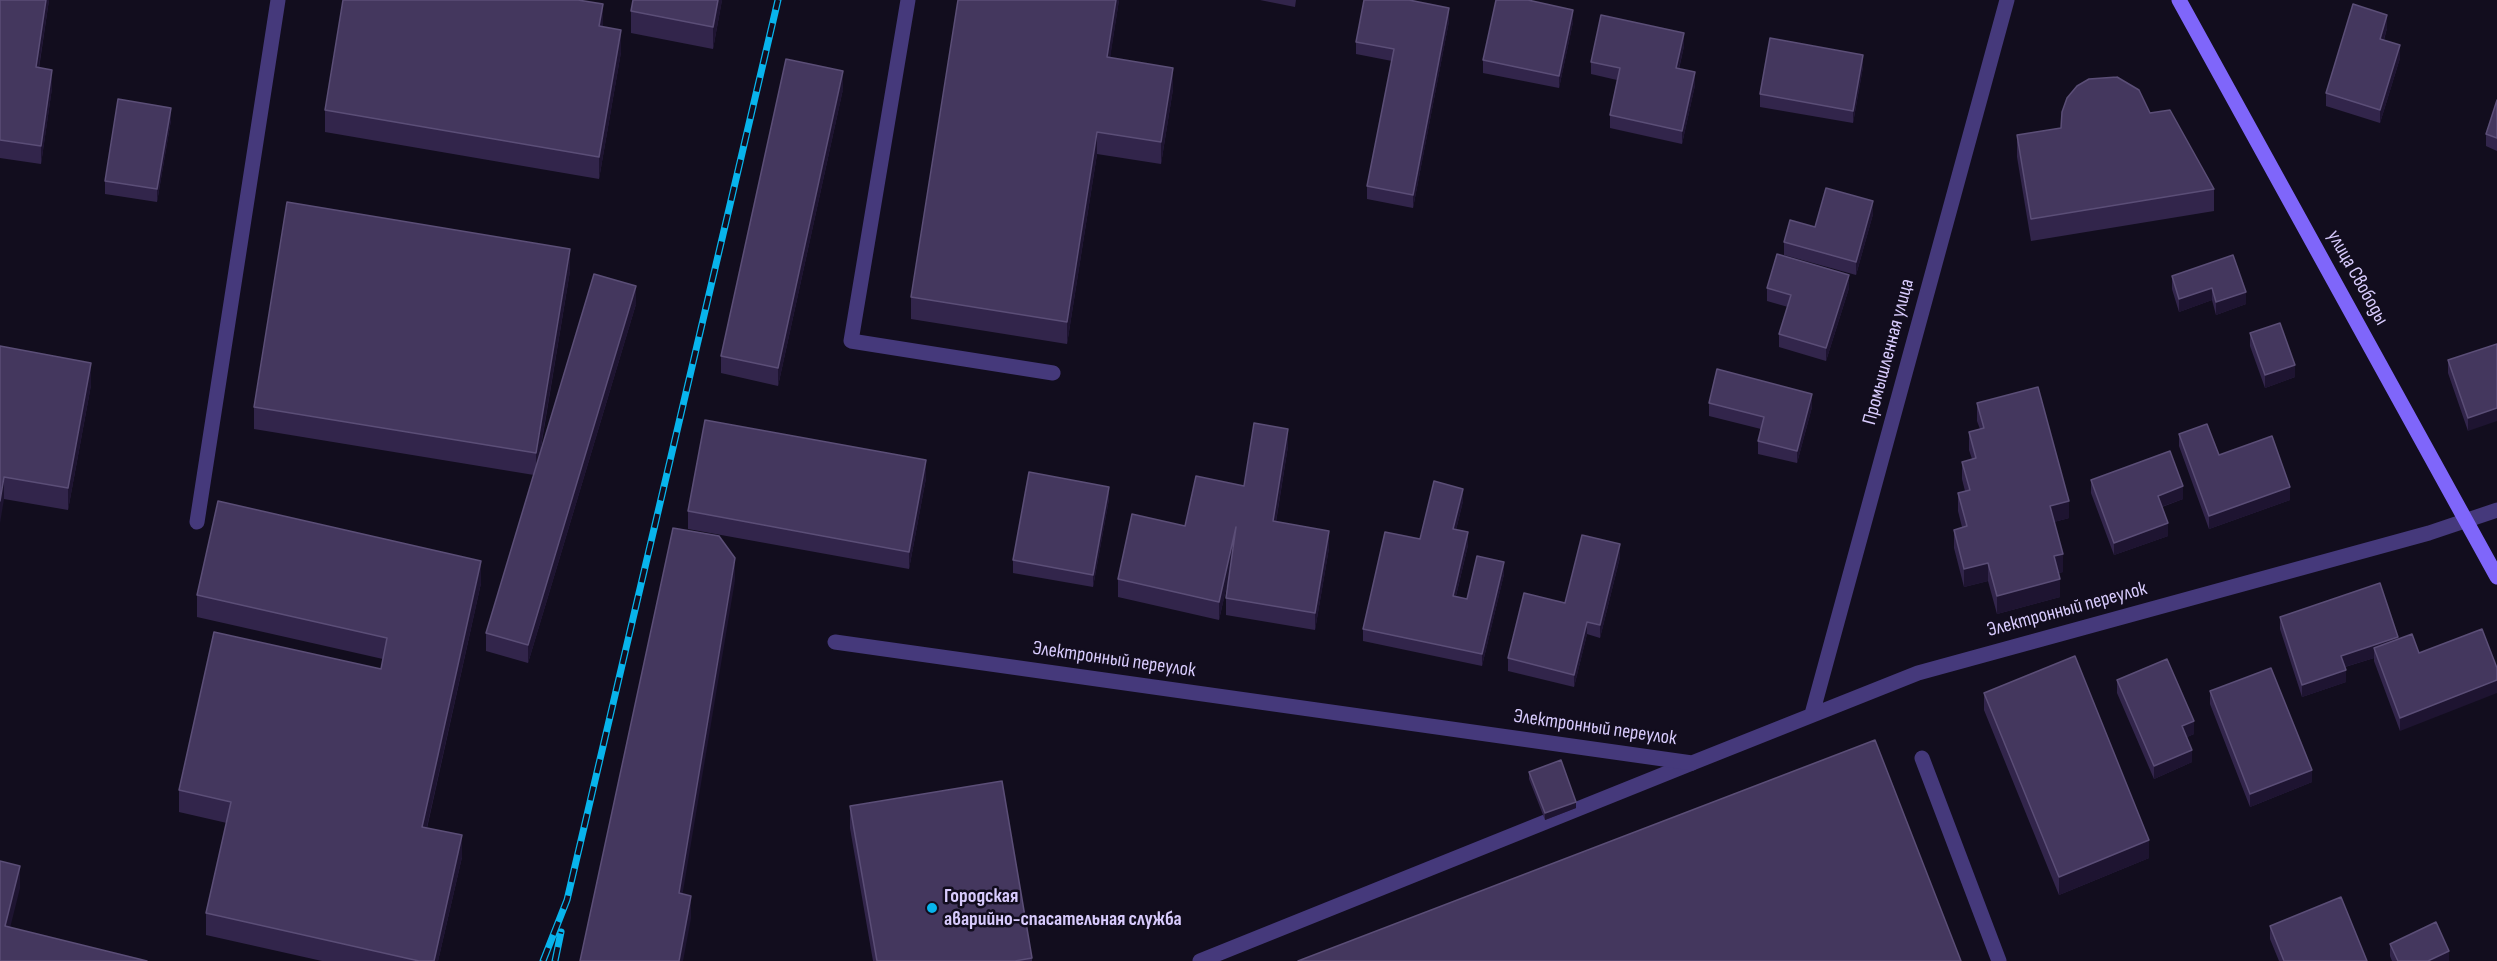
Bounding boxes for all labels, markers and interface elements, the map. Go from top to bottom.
street label: улица Свободы [2321,226,2393,330]
street label: Промышленная улица [1858,276,1920,428]
street label: Электронный переулок [1984,577,2150,643]
street label: Электронный переулок [1031,637,1197,683]
street label: Электронный переулок [1512,705,1678,751]
place label: Городская аварийно-спасательная служба [944,885,1182,932]
marker: Городская аварийно-спасательная служба [925,901,939,915]

